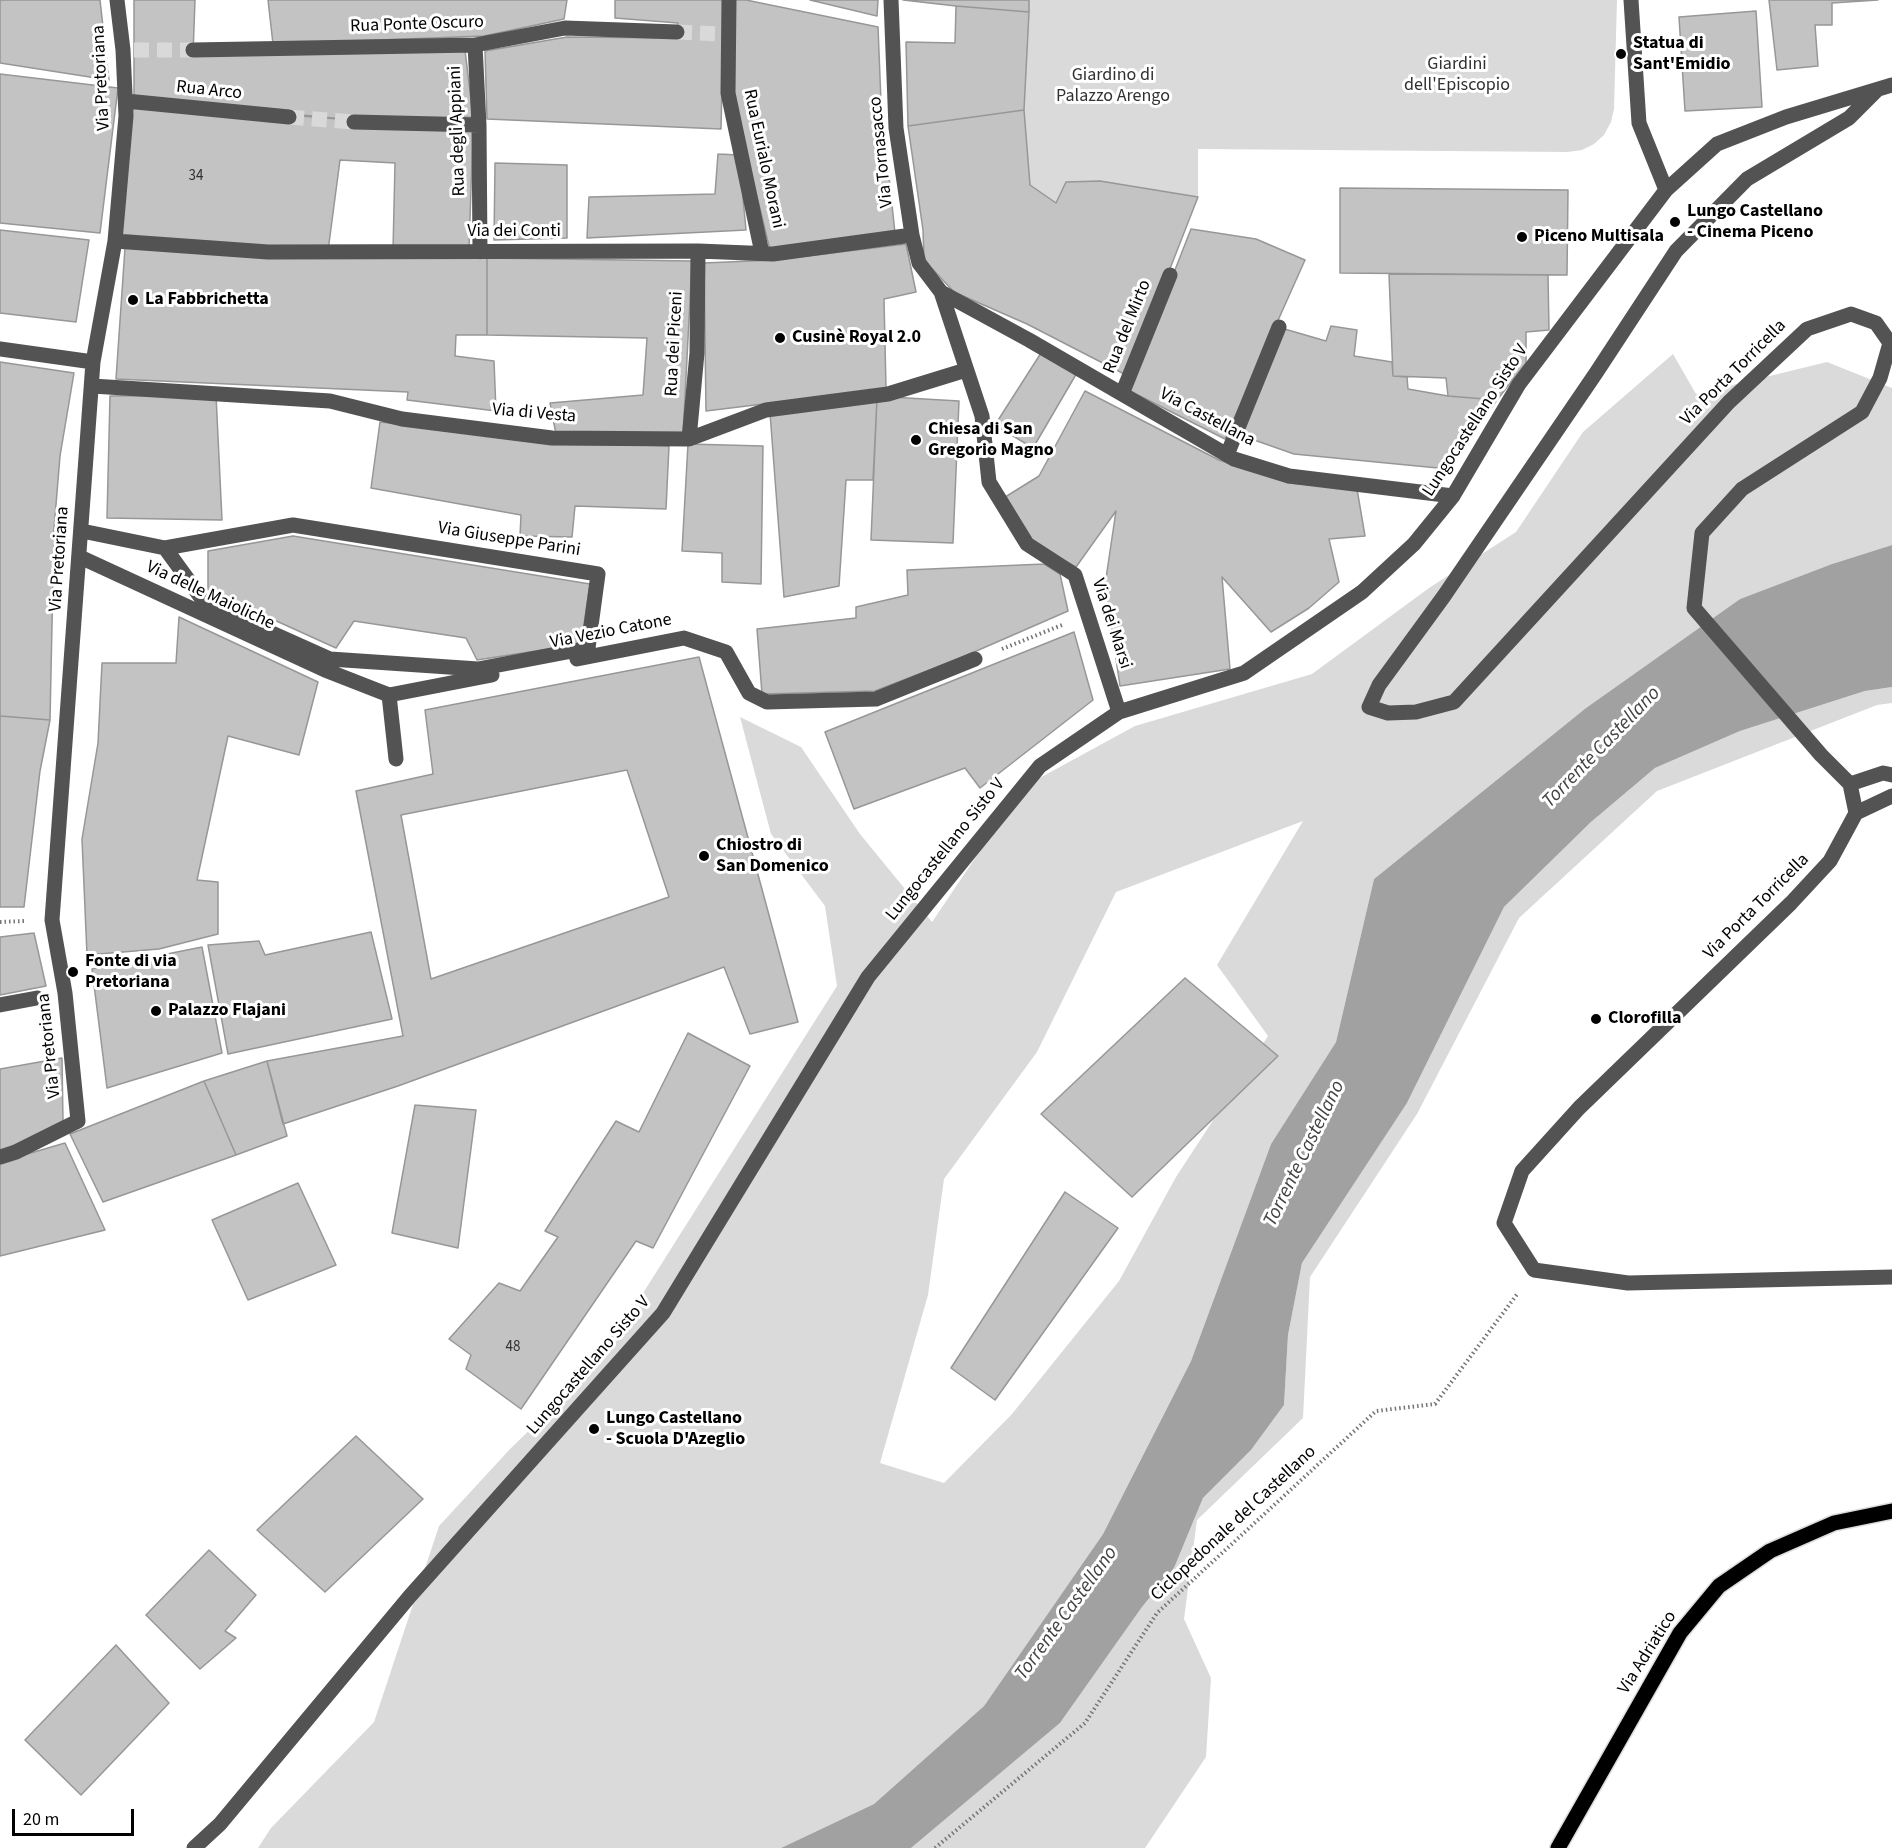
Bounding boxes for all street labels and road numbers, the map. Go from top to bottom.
street label: Rua Ponte Oscuro [350,12,484,38]
street label: Via Pretoriana [88,25,116,131]
street label: Rua degli Appiani [445,65,471,197]
street label: Rua Arco [175,77,243,105]
street label: Rua Eurialo Morani [738,87,788,231]
street label: Via Tornasacco [865,95,899,209]
street label: Via dei Conti [467,221,561,243]
street label: Rua del Mirto [1099,277,1157,377]
street label: Rua dei Piceni [661,291,689,397]
street label: Via Porta Torricella [1677,316,1791,430]
street label: Lungocastellano Sisto V [1419,341,1533,501]
street label: Via Castellana [1156,384,1258,452]
street label: Via di Vesta [491,400,577,428]
street label: Via Pretoriana [46,506,74,612]
street label: Via Giuseppe Parini [436,518,582,562]
street label: Via delle Maioliche [142,557,278,635]
street label: Via dei Marsi [1086,576,1136,672]
street label: Via Vezio Catone [548,610,674,654]
street label: Lungocastellano Sisto V [882,774,1010,926]
street label: Via Porta Torricella [1700,850,1814,964]
street label: Via Pretoriana [34,992,66,1100]
street label: Lungocastellano Sisto V [523,1292,655,1440]
street label: Ciclopedonale del Castellano [1147,1442,1321,1606]
street label: Via Adriatico [1614,1608,1682,1698]

